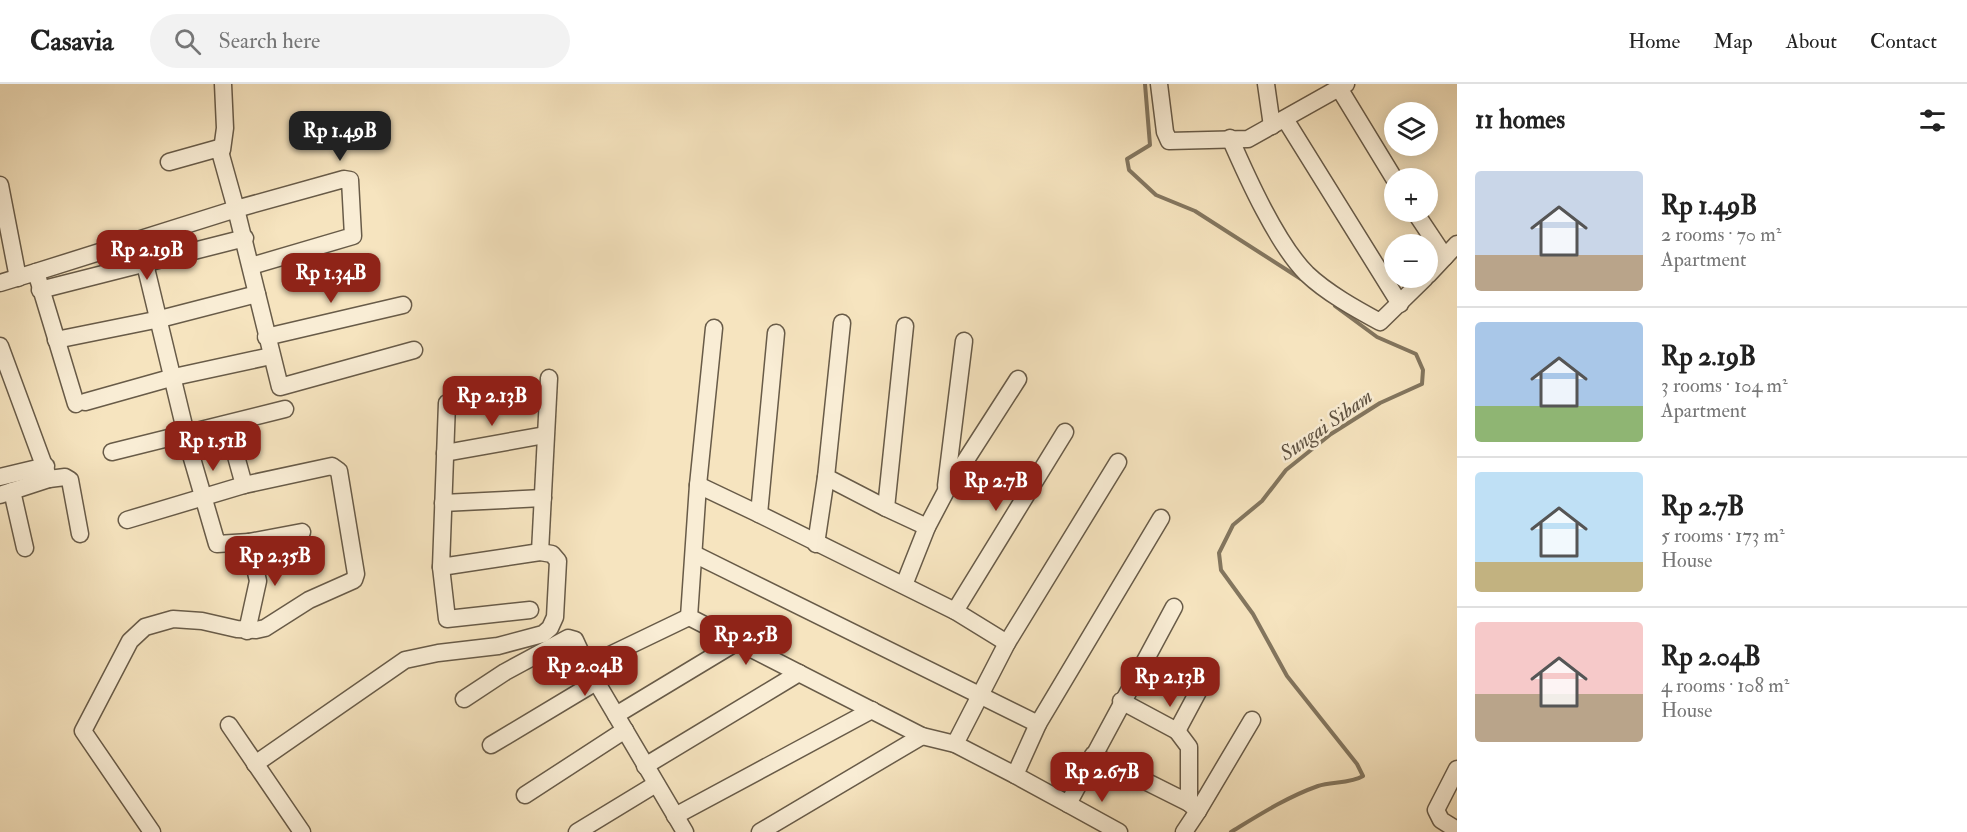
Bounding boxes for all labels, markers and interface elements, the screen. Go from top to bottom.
search box [150,14,570,68]
text: Casavia [30,24,114,59]
icon: search [171,25,204,58]
text: Search here [219,27,320,55]
text: Home [1628,28,1680,55]
text: Map [1713,28,1753,55]
text: About [1786,28,1837,55]
text: Contact [1870,28,1937,55]
map controls [1384,102,1438,288]
button: layers [1384,102,1438,156]
text: 11 homes [1475,104,1565,136]
icon: filters [1916,104,1949,137]
pin: Rp 1.49B [278,111,402,162]
text: Rp 1.49B [303,118,377,143]
button: + [1384,168,1438,222]
text: Rp 1.49B [1661,190,1757,222]
icon: home [1523,195,1595,267]
text: 2 rooms · 70 m² [1661,222,1781,247]
pin: Rp 2.19B [85,230,209,281]
button: − [1384,234,1438,288]
text: Rp 2.19B [110,237,184,262]
text: Apartment [1661,247,1746,272]
pin: Rp 1.34B [269,253,393,304]
text: Rp 1.34B [295,260,367,285]
text: Rp 2.19B [1661,341,1756,373]
icon: home [1523,346,1595,418]
text: 3 rooms · 104 m² [1661,373,1788,398]
pin: Rp 2.13B [430,376,554,427]
text: Rp 2.13B [457,383,527,408]
water label: Sungai Sibam [1273,383,1378,468]
text: Apartment [1661,398,1746,423]
pin: Rp 1.51B [151,421,275,472]
text: Rp 1.51B [179,428,247,453]
pin: Rp 2.7B [941,461,1051,512]
text: Rp 2.7B [964,468,1028,493]
text: Rp 2.7B [1661,491,1744,523]
icon: home [1523,496,1595,568]
text: 5 rooms · 173 m² [1661,523,1785,548]
pin: Rp 2.35B [213,536,337,587]
text: Rp 2.35B [239,543,311,568]
text: House [1661,548,1712,573]
pin: Rp 2.5B [691,615,801,666]
text: Rp 2.5B [714,622,778,647]
text: Rp 2.04B [1661,641,1761,673]
pin: Rp 2.04B [523,646,647,697]
icon: home [1523,646,1595,718]
text: Rp 2.04B [547,653,623,678]
pin: Rp 2.13B [1108,657,1232,708]
text: Rp 2.13B [1135,664,1205,689]
text: 4 rooms · 108 m² [1661,673,1789,698]
text: House [1661,698,1712,723]
pin: Rp 2.67B [1040,752,1164,803]
text: Rp 2.67B [1064,759,1140,784]

